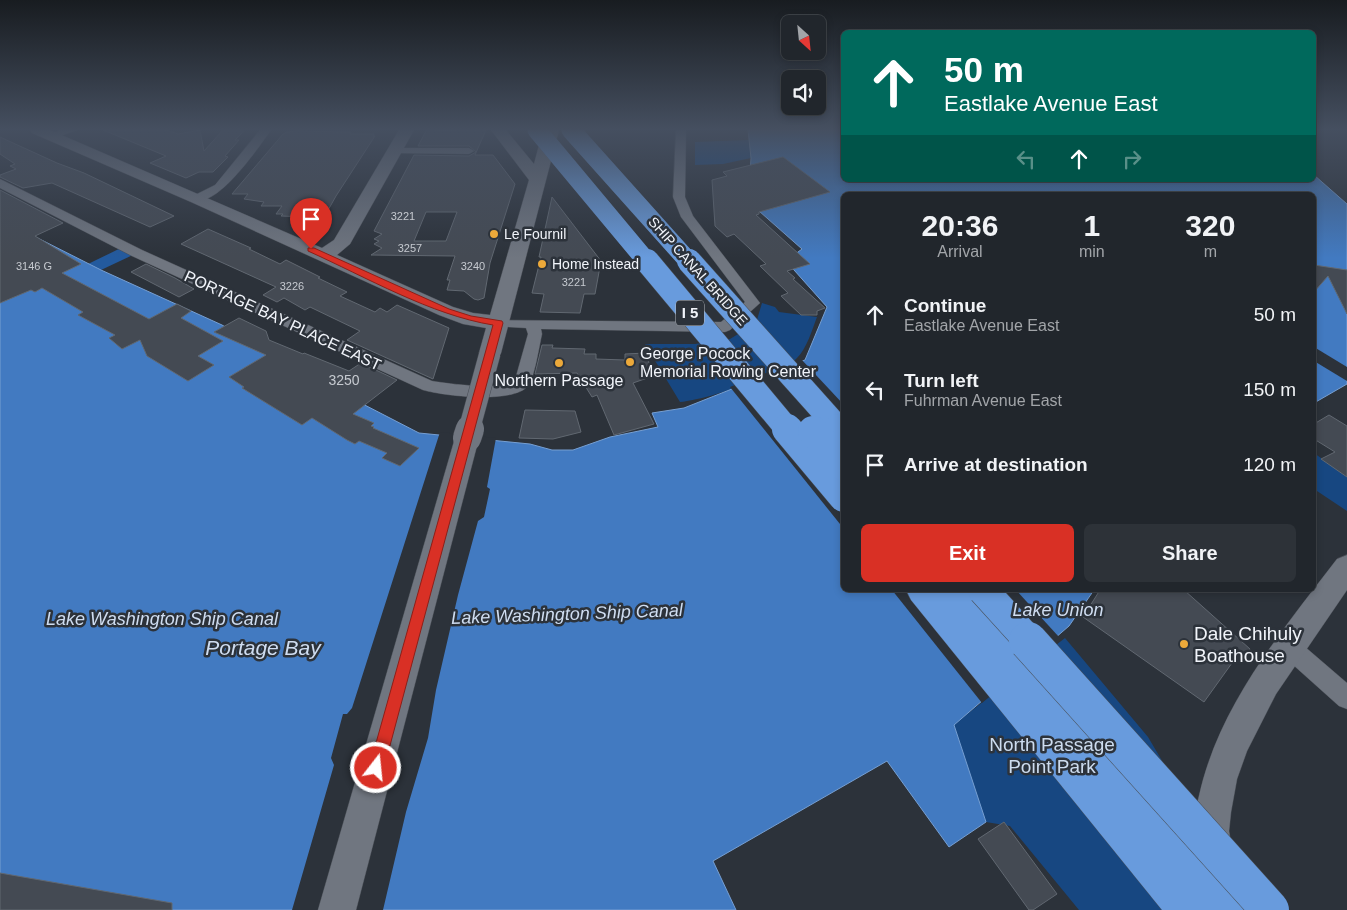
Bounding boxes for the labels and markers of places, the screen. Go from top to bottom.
pin [290,198,332,249]
place label: Le Fournil [504,226,566,242]
marker: Le Fournil [488,228,500,240]
place label: Home Instead [552,256,639,272]
marker: Home Instead [536,258,548,270]
place label: George Pocock Memorial Rowing Center [640,345,817,380]
marker: George Pocock Memorial Rowing Center [624,356,636,368]
marker: Northern Passage [553,357,565,369]
place label: Northern Passage [495,372,624,389]
place label: Dale Chihuly Boathouse [1194,623,1302,666]
marker: Dale Chihuly Boathouse [1178,638,1190,650]

